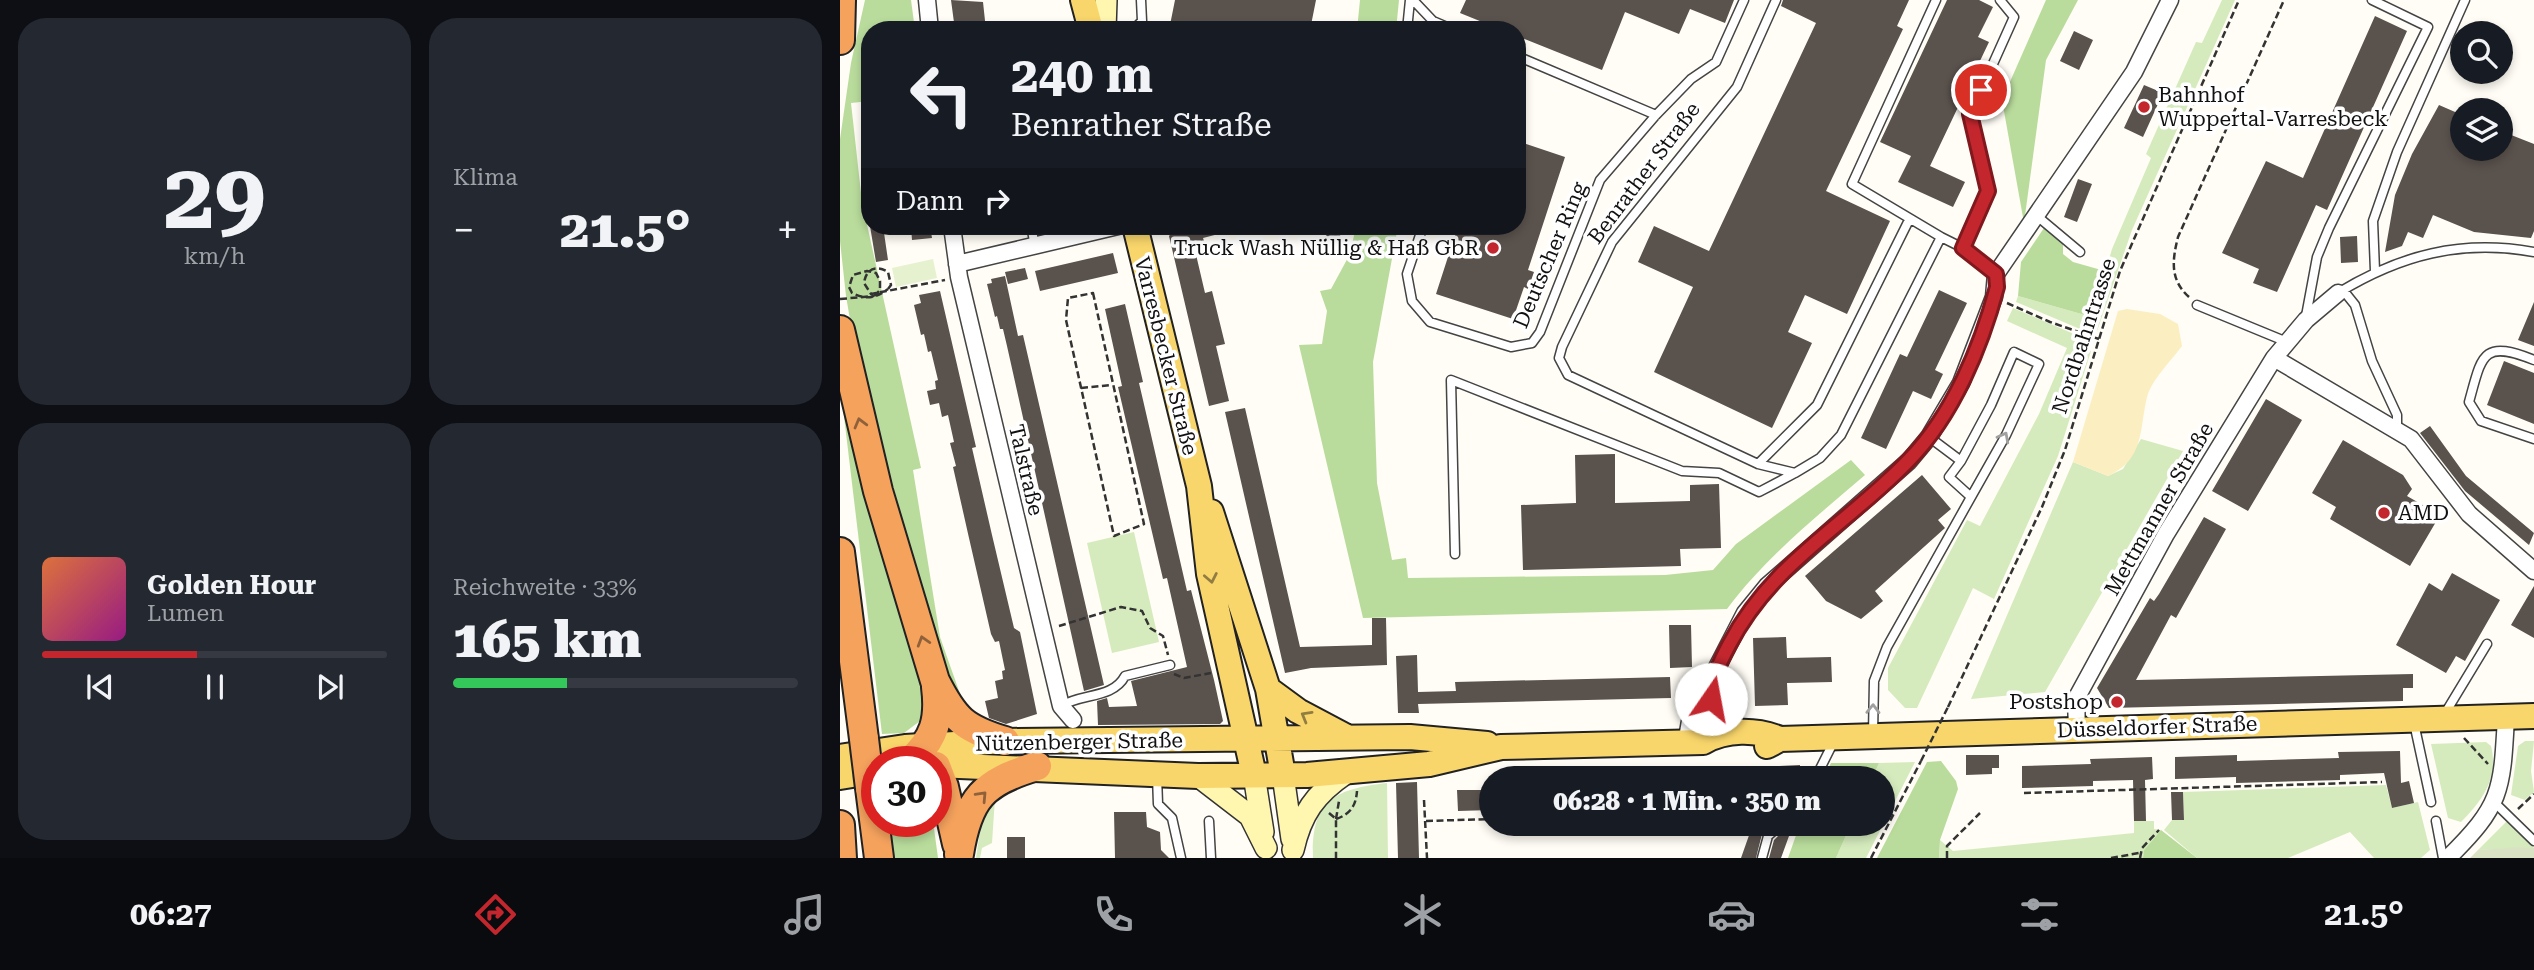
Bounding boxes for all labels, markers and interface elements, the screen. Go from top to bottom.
map controls [2450,21,2513,161]
button: search [2450,21,2513,84]
text: 240 m [1011,47,1153,104]
icon: left [896,49,987,140]
pin [1951,60,2011,120]
icon: arrive [1962,71,2000,109]
place label: Bahnhof Wuppertal-Varresbeck [2158,83,2388,131]
street label: Benrather Straße [1583,98,1705,248]
button: layers [2450,98,2513,161]
marker: Bahnhof Wuppertal-Varresbeck [2136,99,2152,115]
text: Benrather Straße [1011,106,1271,144]
text: 29 [164,144,265,250]
text: Klima [453,164,518,191]
street label: Deutscher Ring [1508,178,1592,332]
icon: right [978,182,1016,220]
text: Dann [896,186,964,216]
text: 21.5° [560,199,691,260]
text: − [453,208,474,252]
text: + [777,208,798,252]
place label: Truck Wash Nüllig & Haß GbR [1173,236,1479,260]
marker: Truck Wash Nüllig & Haß GbR [1485,240,1501,256]
text: km/h [184,243,245,270]
street label: Varresbecker Straße [1130,254,1202,458]
street label: Nordbahntrasse [2048,255,2120,417]
one-way arrow [854,417,868,429]
street label: Mettmanner Straße [2100,418,2218,600]
street label: Talstraße [1004,422,1048,518]
one-way arrow [1996,432,2010,444]
place label: AMD [2398,501,2449,525]
marker: AMD [2376,505,2392,521]
text: Golden Hour [147,570,316,600]
one-way arrow [1203,572,1218,584]
text: Reichweite · 33% [453,574,637,601]
text: Lumen [147,600,224,627]
text: 165 km [453,609,641,670]
one-way arrow [916,636,931,648]
position arrow [1674,662,1748,736]
icon: previous [81,668,119,706]
icon: pause [196,668,234,706]
icon: next [311,668,349,706]
place label: Postshop [2009,690,2103,714]
marker: Postshop [2109,694,2125,710]
one-way arrow [1866,703,1881,714]
one-way arrow [1301,711,1314,724]
street label: Düsseldorfer Straße [2056,712,2258,742]
street label: Nützenberger Straße [975,728,1183,756]
speed limit sign: 30 [861,746,952,837]
text: 06:28 · 1 Min. · 350 m [1553,786,1821,816]
one-way arrow [973,791,986,804]
icon: directions [471,890,520,939]
icon: music [780,890,829,939]
icon: phone [1089,890,1138,939]
icon: climate [1398,890,1447,939]
icon: car [1707,890,1756,939]
icon: filters [2015,890,2064,939]
text: 06:27 [130,895,212,933]
text: 21.5° [2324,895,2404,933]

